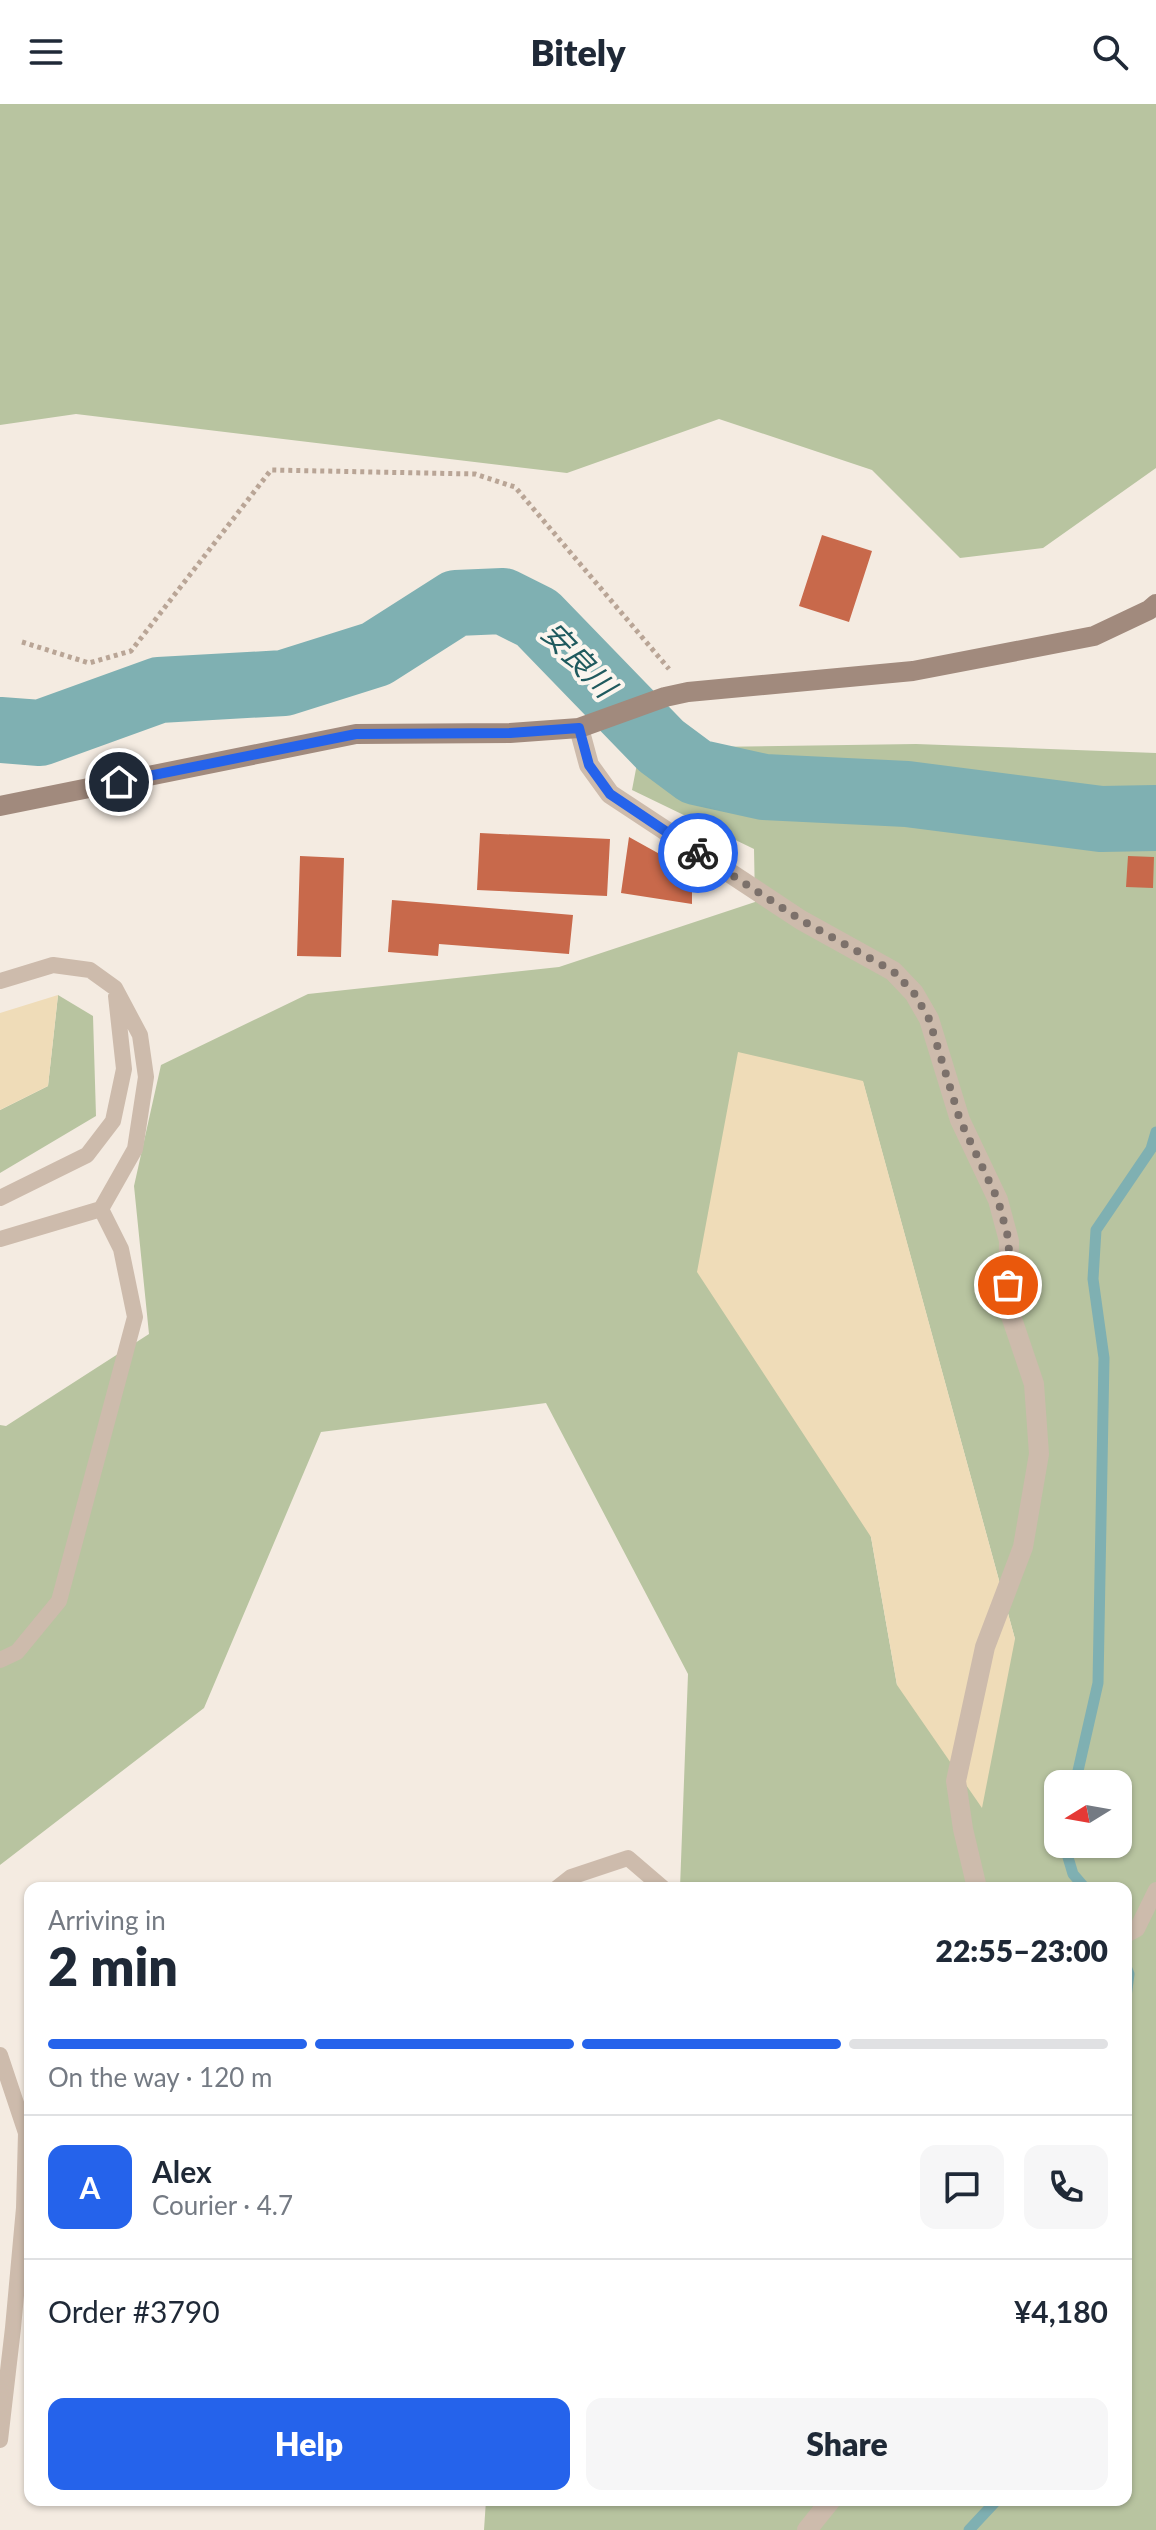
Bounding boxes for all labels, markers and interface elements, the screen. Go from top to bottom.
icon: menu [24,30,68,74]
text: Bitely [530,30,626,74]
icon: search [1088,30,1132,74]
water label: 安良川 [535,614,626,706]
pin [85,748,153,816]
icon: home [97,760,141,804]
courier [658,813,738,893]
icon: bike [676,831,720,875]
pin [974,1251,1042,1319]
icon: bag [986,1263,1030,1307]
north arrow [1044,1770,1132,1858]
map controls [1044,1770,1132,1858]
text: Arriving in [48,1904,166,1936]
text: 22:55–23:00 [935,1932,1108,1968]
text: 2 min [48,1935,178,1997]
text: On the way · 120 m [48,2061,272,2093]
button: chat [920,2145,1004,2229]
button: phone [1024,2145,1108,2229]
text: Alex [152,2153,212,2189]
text: A [80,2169,100,2205]
text: Courier · 4.7 [152,2189,293,2221]
text: Order #3790 [48,2293,220,2329]
text: ¥4,180 [1014,2293,1108,2329]
button: Help [48,2398,570,2490]
button: Share [586,2398,1108,2490]

